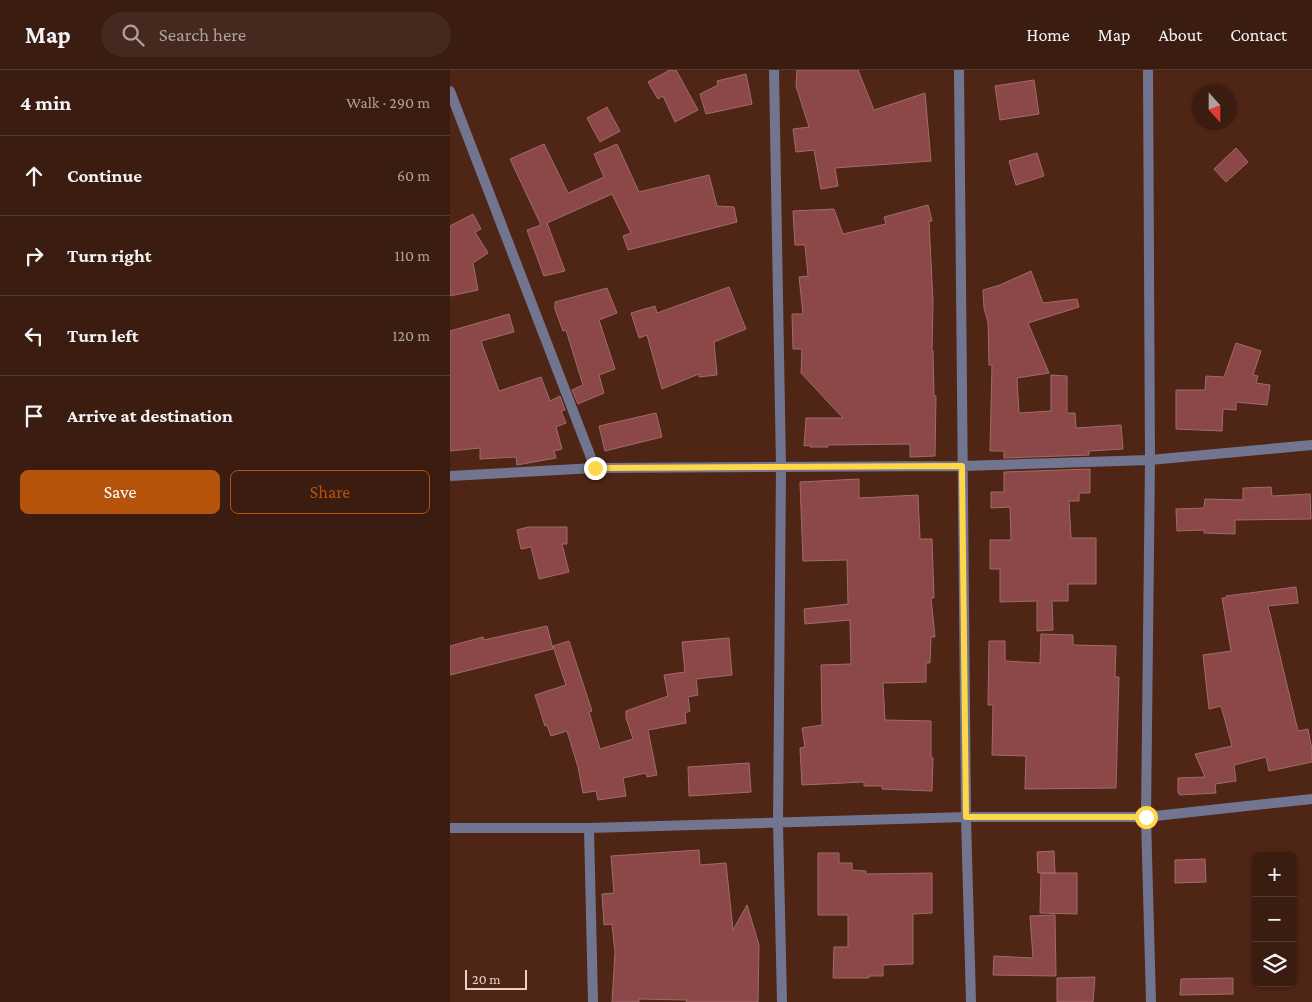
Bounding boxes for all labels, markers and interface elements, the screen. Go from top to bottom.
search box [101,12,451,57]
text: Map [25,21,71,48]
icon: search [119,21,147,49]
text: Search here [159,24,246,45]
text: Home [1027,25,1070,45]
text: Map [1098,25,1130,45]
text: About [1158,25,1202,45]
text: Contact [1230,25,1287,45]
north arrow [1192,85,1237,130]
text: 4 min [20,91,71,115]
text: Walk · 290 m [346,94,430,111]
icon: ahead [20,162,48,190]
text: Continue [67,165,142,186]
text: 60 m [397,167,430,184]
icon: right [20,242,48,270]
text: Turn right [67,245,152,266]
text: 110 m [394,247,430,264]
icon: left [20,322,48,350]
text: Turn left [67,325,139,346]
text: 120 m [392,327,430,344]
icon: arrive [20,402,48,430]
text: Arrive at destination [67,405,233,426]
route end [584,457,607,480]
button: Save [20,470,220,514]
button: Share [230,470,430,514]
route start [1135,806,1158,829]
map controls [1252,852,1297,987]
button: + [1252,852,1297,897]
button: − [1252,897,1297,942]
button: layers [1252,942,1297,987]
scale bar [465,967,528,990]
text: 20 m [472,971,500,987]

